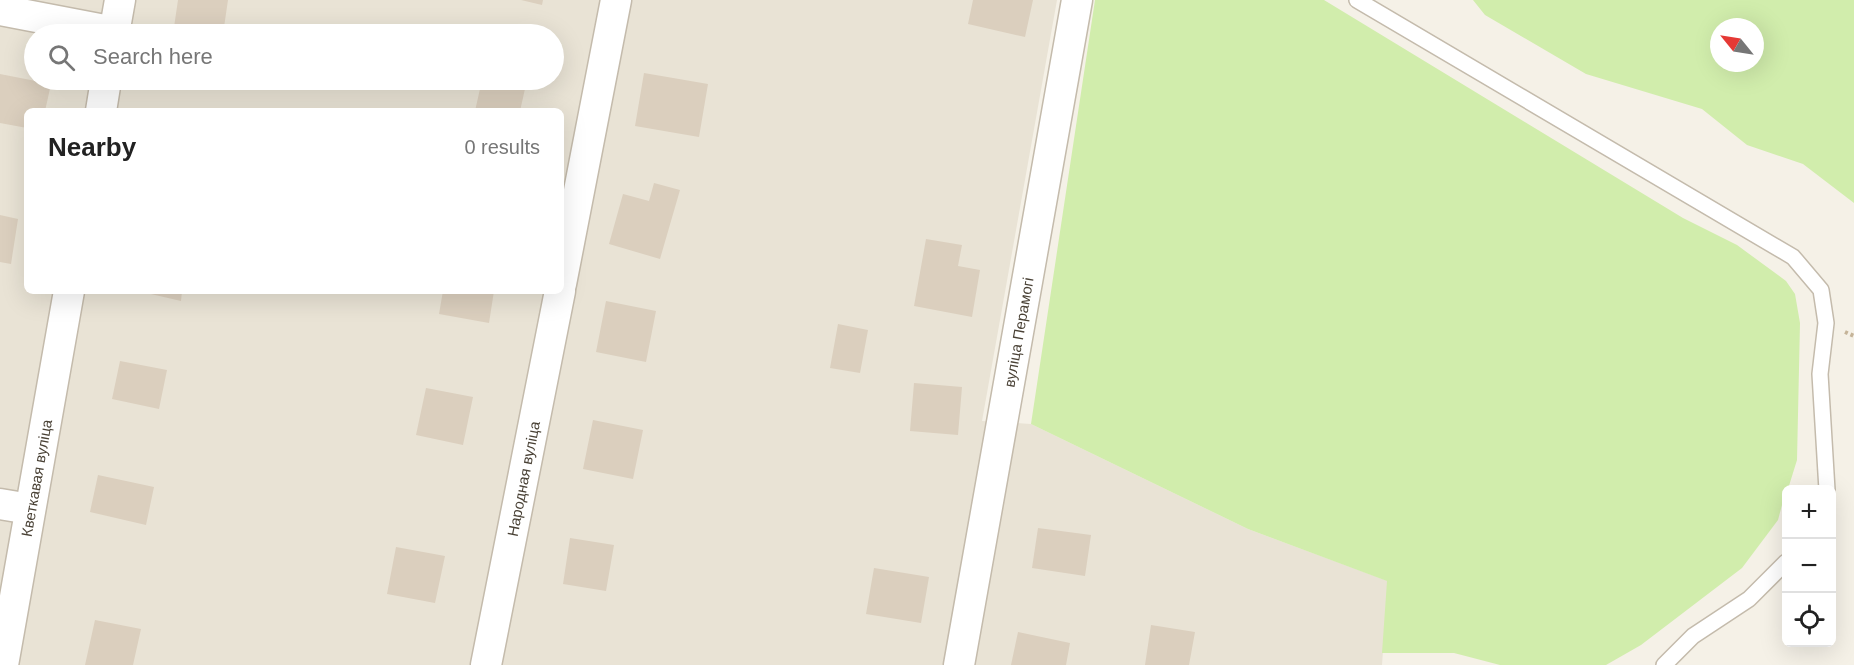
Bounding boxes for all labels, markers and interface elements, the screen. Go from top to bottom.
north arrow [1710,18,1764,72]
search box [24,24,564,90]
icon: search [45,41,78,74]
text: Search here [93,44,213,69]
text: Nearby [48,132,136,162]
text: 0 results [464,136,540,158]
street label: вуліца Перамогі [1000,276,1036,388]
street label: Кветкавая вуліца [17,417,55,538]
street label: Народная вуліца [503,419,543,538]
map controls [1782,485,1836,647]
button: + [1782,485,1836,539]
button: − [1782,539,1836,593]
button: locate [1782,593,1836,647]

